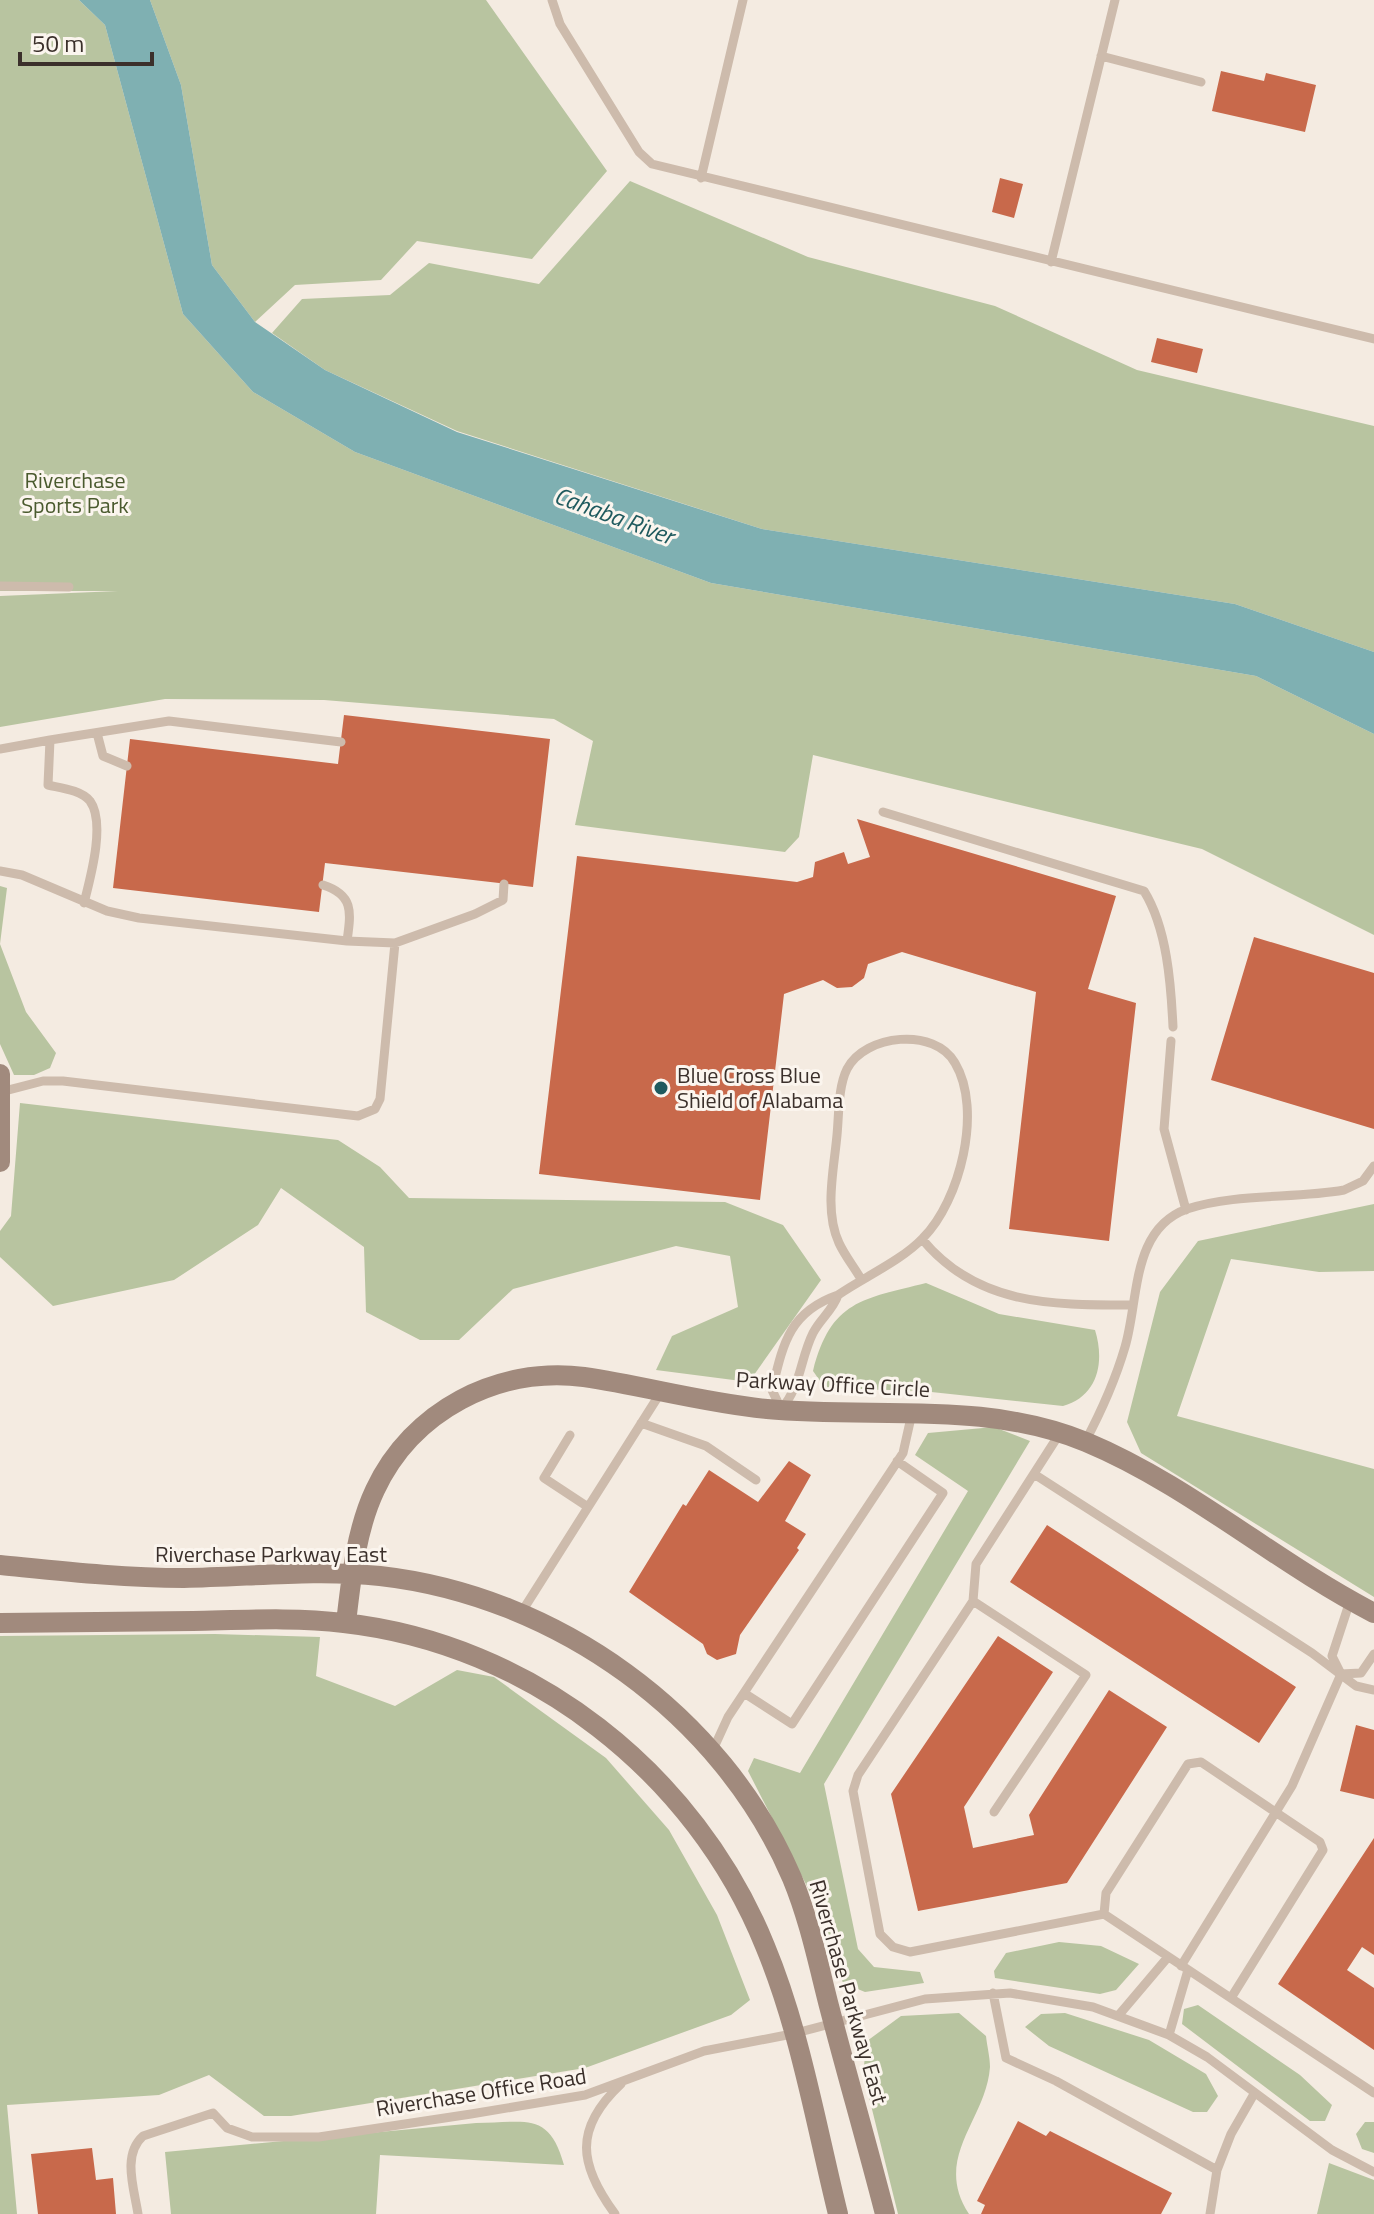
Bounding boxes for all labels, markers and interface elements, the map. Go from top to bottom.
scale bar [20,16,152,66]
text: 50 m [32,25,84,61]
park label: Riverchase Sports Park [21,463,129,522]
water label: Cahaba River [550,477,682,554]
place label: Blue Cross Blue Shield of Alabama [677,1058,843,1117]
marker: Blue Cross Blue Shield of Alabama [652,1079,670,1097]
street label: Parkway Office Circle [735,1362,931,1406]
street label: Riverchase Parkway East [155,1537,387,1571]
street label: Riverchase Parkway East [801,1876,897,2109]
street label: Riverchase Office Road [373,2059,589,2125]

